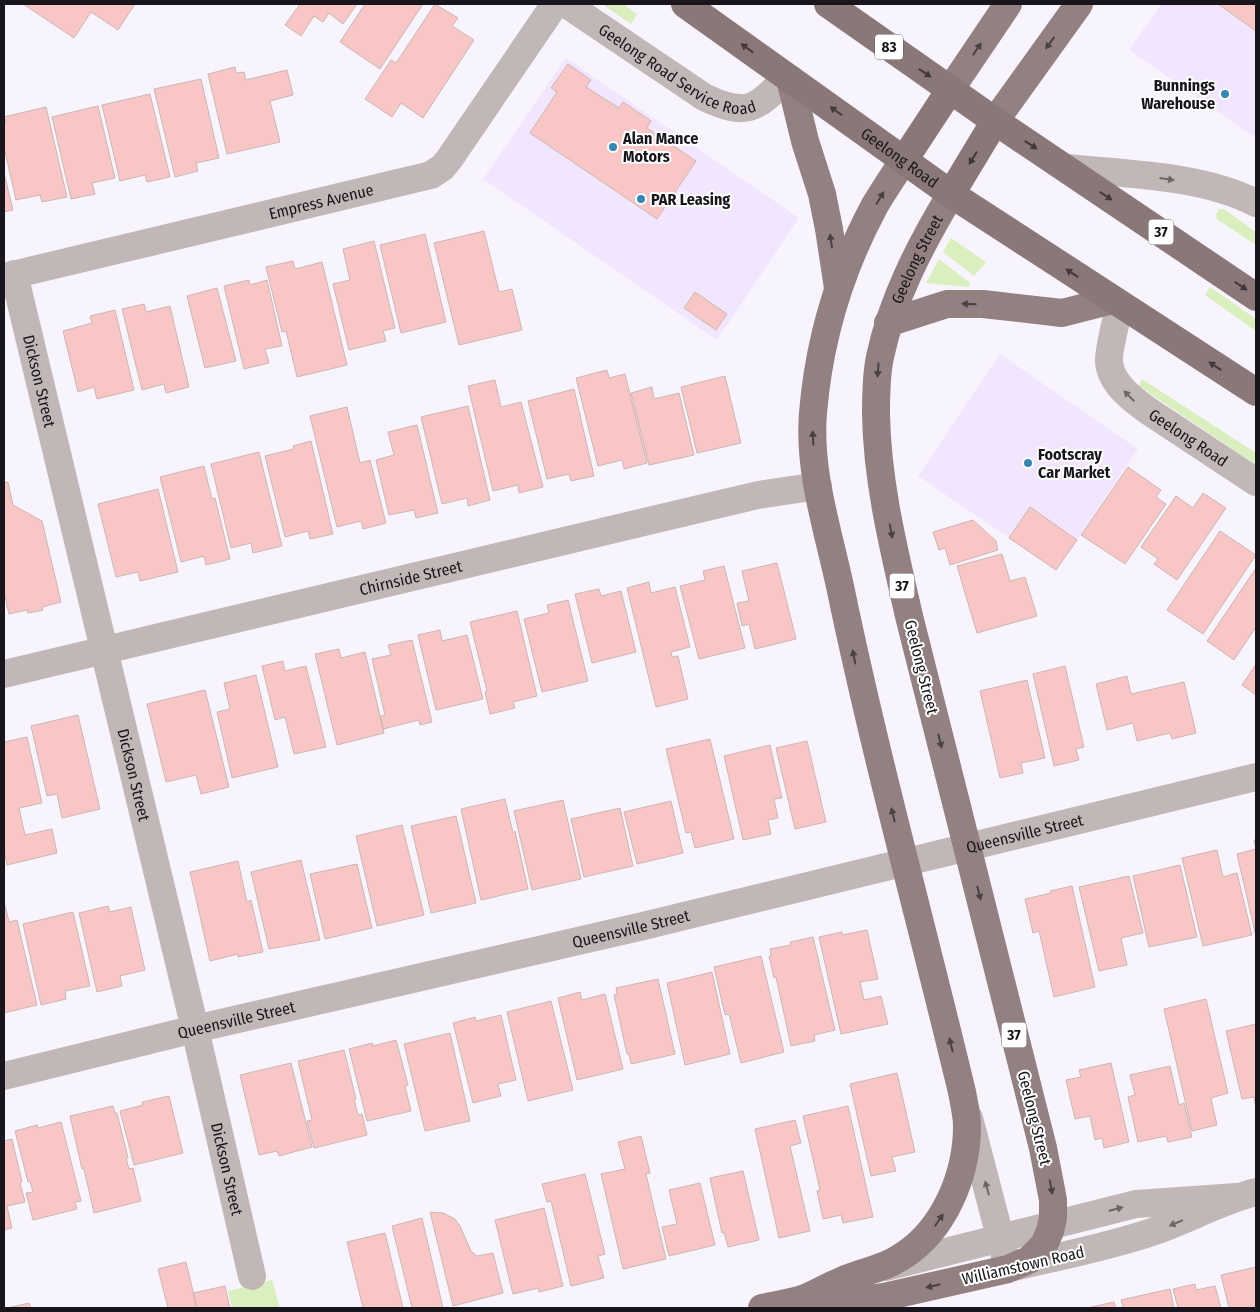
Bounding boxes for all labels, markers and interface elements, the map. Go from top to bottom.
street label: Geelong Road Service Road [595,20,759,118]
road number: 83 [875,34,903,60]
one-way arrow [1045,36,1055,50]
one-way arrow [972,42,982,56]
one-way arrow [740,43,754,53]
one-way arrow [918,68,932,78]
place label: Bunnings Warehouse [1141,76,1215,113]
marker: Bunnings Warehouse [1219,88,1231,100]
one-way arrow [829,106,843,116]
street label: Geelong Road [857,124,942,192]
place label: Alan Mance Motors [622,129,698,166]
one-way arrow [1024,140,1037,149]
marker: Alan Mance Motors [607,141,619,153]
one-way arrow [968,151,978,164]
one-way arrow [1159,175,1175,183]
street label: Empress Avenue [267,180,375,223]
place label: PAR Leasing [651,190,730,209]
one-way arrow [875,191,884,204]
one-way arrow [1100,191,1113,200]
marker: PAR Leasing [635,193,647,205]
street label: Geelong Street [888,211,947,306]
road number: 37 [1148,220,1174,244]
one-way arrow [827,233,835,249]
one-way arrow [1065,268,1079,278]
one-way arrow [1234,281,1248,291]
one-way arrow [961,300,977,308]
street label: Dickson Street [19,333,60,430]
one-way arrow [1209,361,1222,371]
one-way arrow [874,362,882,378]
one-way arrow [1124,390,1136,402]
street label: Geelong Road [1145,405,1231,471]
one-way arrow [809,429,817,445]
place label: Footscray Car Market [1038,445,1111,482]
marker: Footscray Car Market [1022,457,1034,469]
one-way arrow [887,524,895,540]
street label: Chirnside Street [358,556,465,599]
road number: 37 [890,574,914,598]
street label: Geelong Street [901,618,943,717]
one-way arrow [850,648,858,664]
street label: Dickson Street [113,727,154,824]
one-way arrow [936,733,944,748]
one-way arrow [889,807,897,822]
street label: Queensville Street [964,810,1086,857]
one-way arrow [975,886,983,901]
street label: Queensville Street [571,906,692,952]
street label: Queensville Street [176,997,298,1043]
road number: 37 [1002,1022,1026,1048]
one-way arrow [947,1037,955,1052]
street label: Geelong Street [1014,1069,1056,1168]
street label: Dickson Street [207,1121,247,1218]
one-way arrow [1047,1180,1055,1195]
one-way arrow [983,1181,991,1196]
one-way arrow [1109,1205,1124,1213]
one-way arrow [934,1214,944,1227]
one-way arrow [1169,1219,1183,1227]
street label: Williamstown Road [960,1242,1086,1289]
one-way arrow [925,1282,940,1290]

